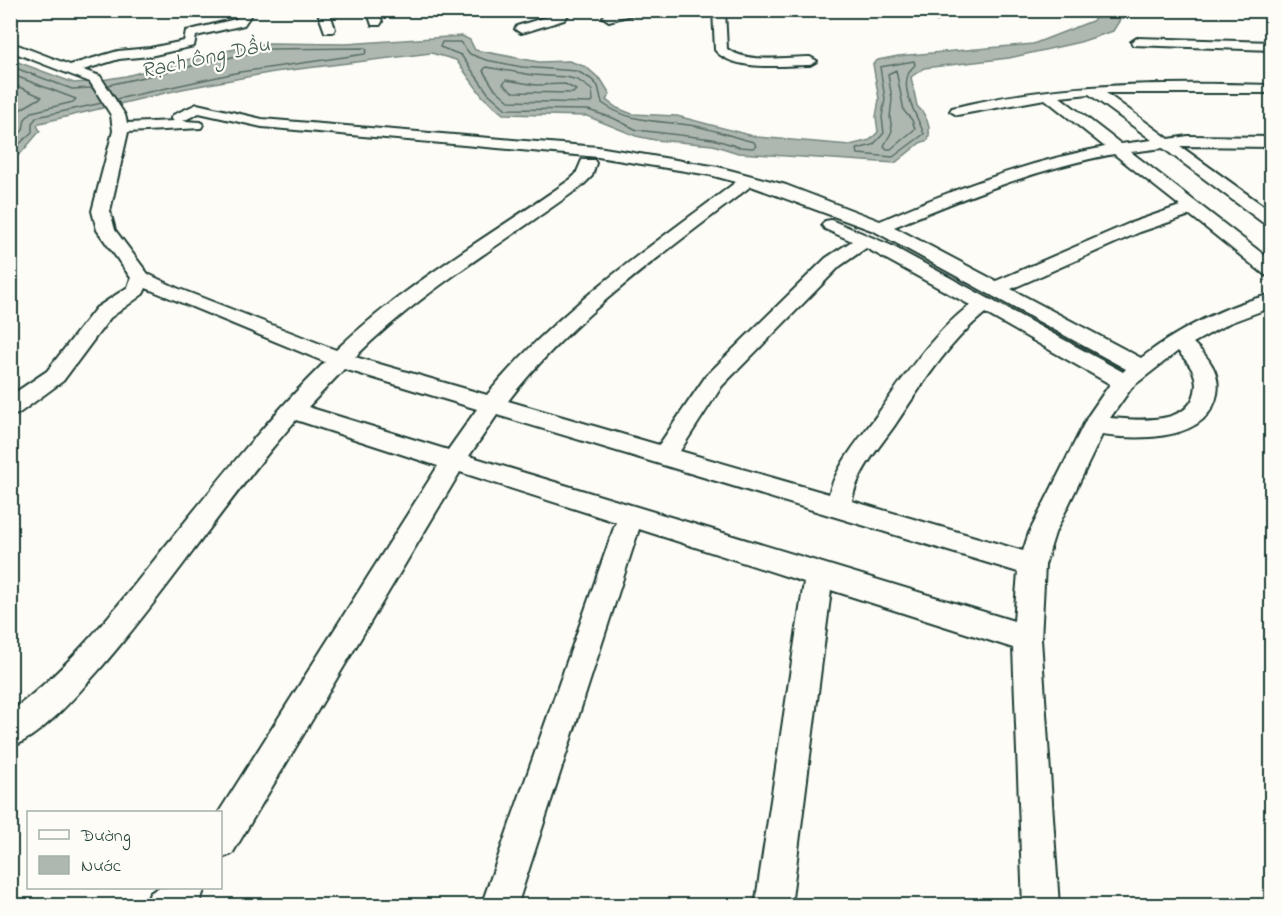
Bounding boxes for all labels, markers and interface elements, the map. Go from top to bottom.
water label: Rạch Ông Dầu [138,30,273,88]
legend [27,811,222,889]
text: Đường [80,824,131,851]
text: Nước [81,854,121,880]

